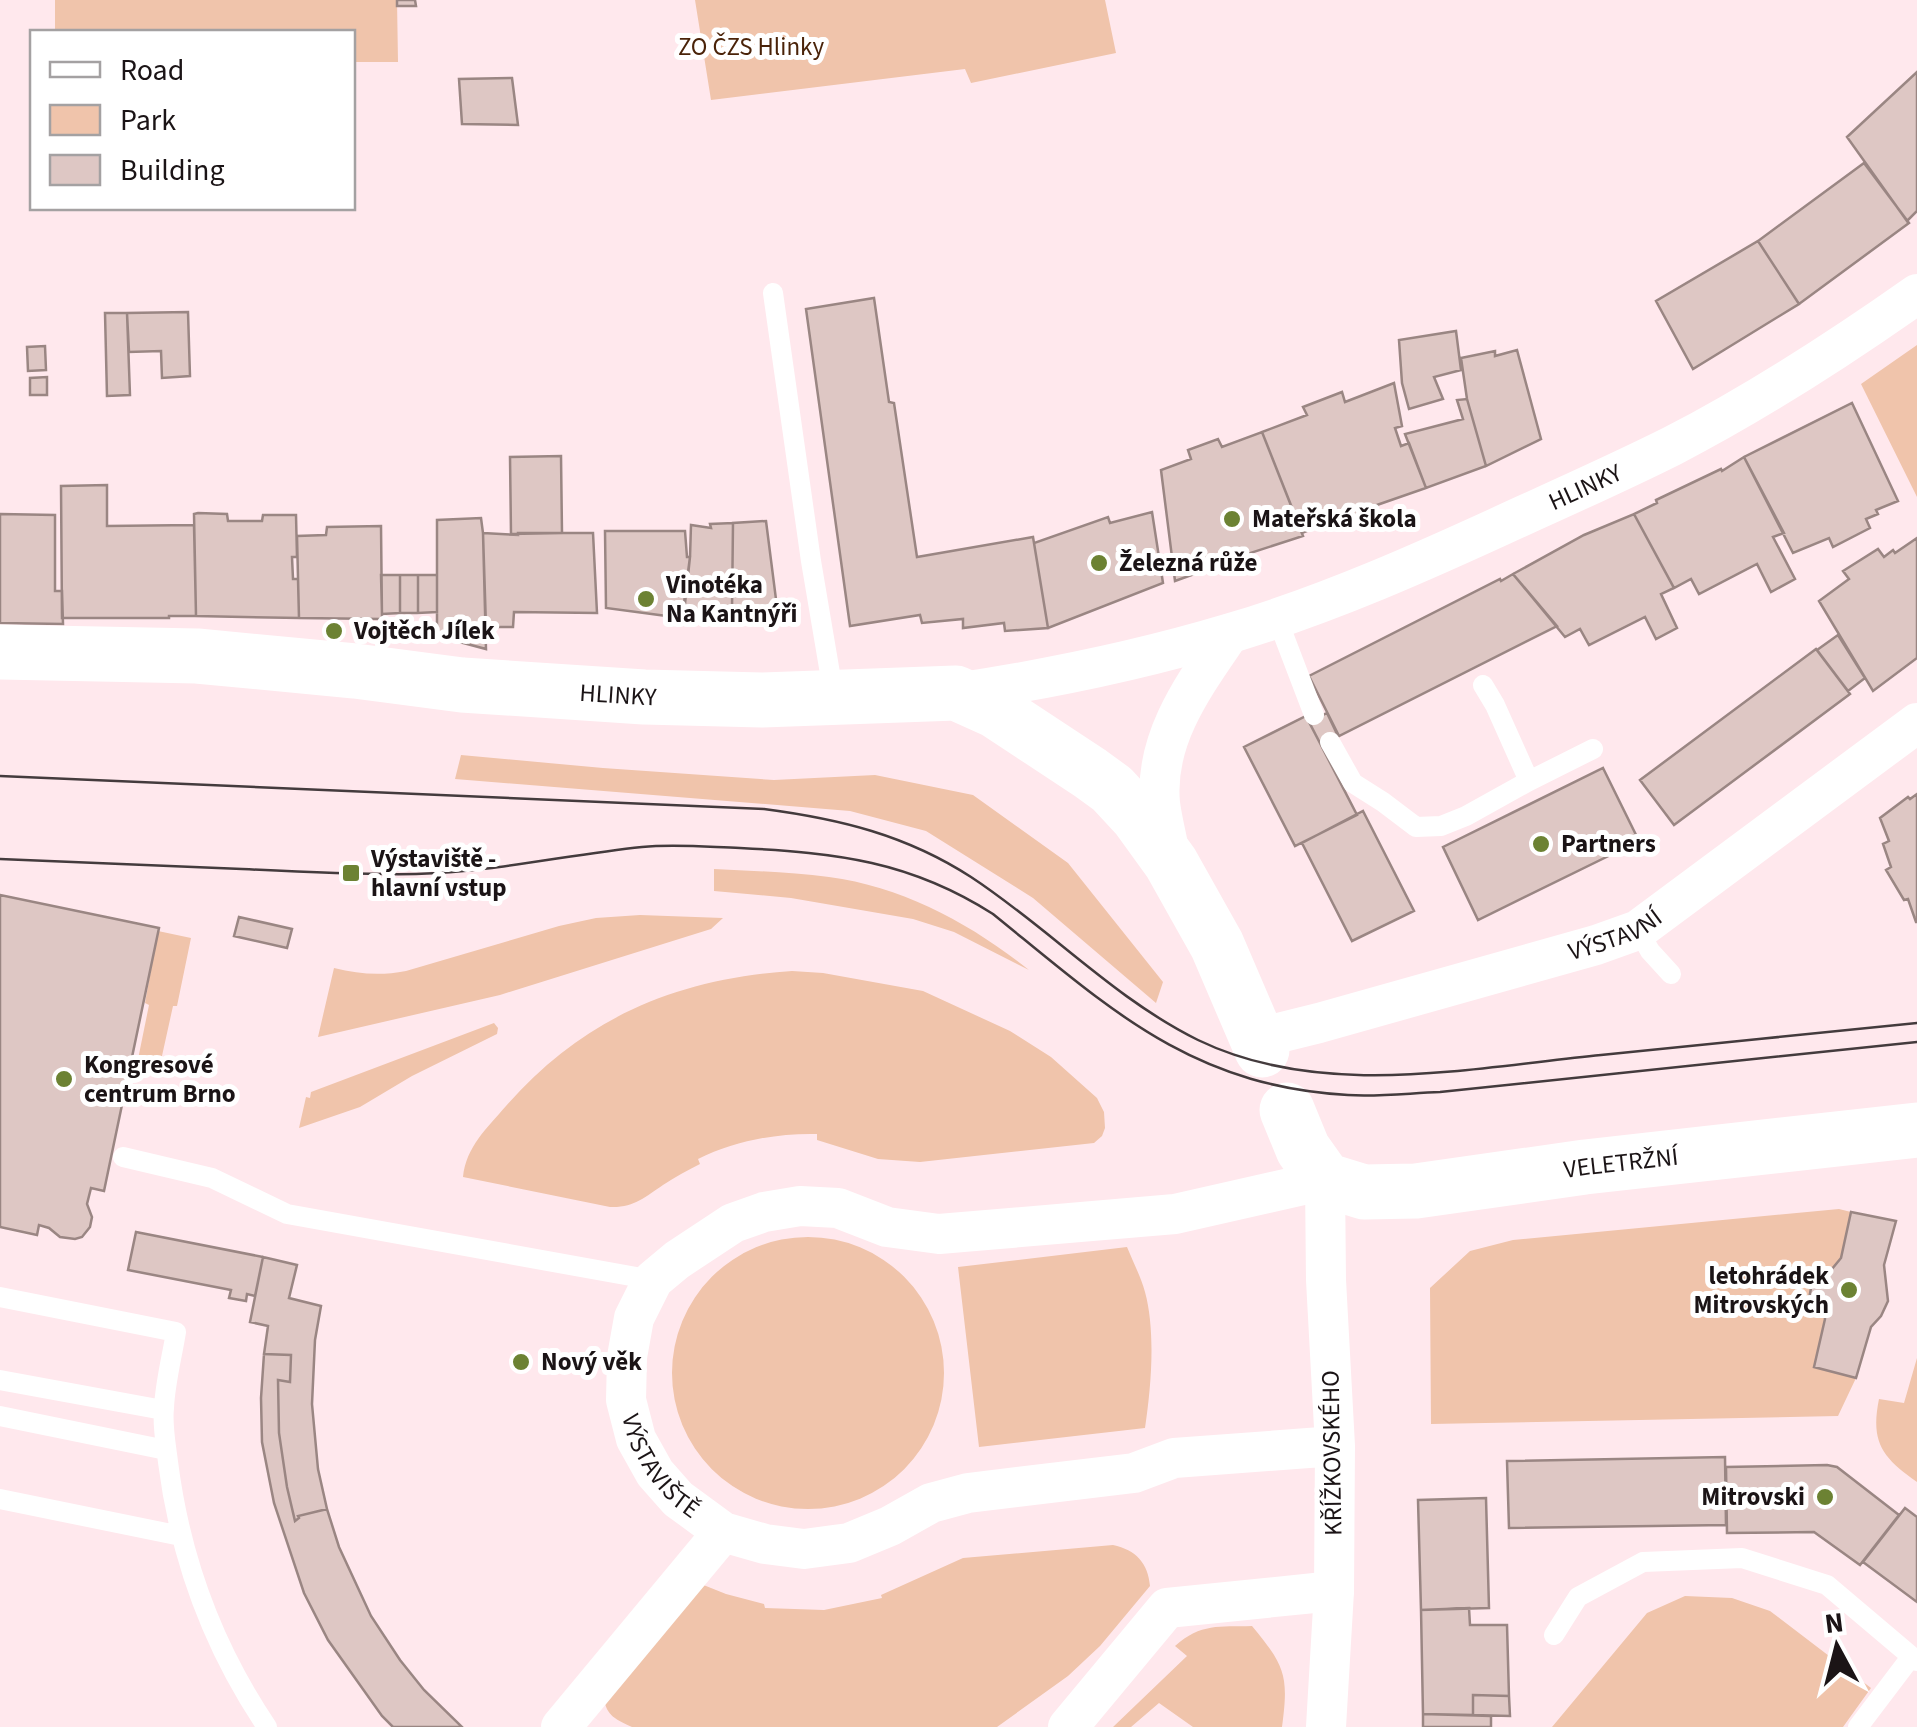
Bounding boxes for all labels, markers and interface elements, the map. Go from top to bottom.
park label: ZO ČZS Hlinky [678,29,824,65]
legend [30,30,355,210]
text: Road [120,49,184,92]
text: Park [120,99,176,142]
text: Building [120,149,225,192]
street label: HLINKY [1543,455,1628,520]
place label: Mateřská škola [1252,501,1417,537]
marker: Mateřská škola [1221,508,1243,530]
place label: Železná růže [1119,545,1257,581]
marker: Železná růže [1088,552,1110,574]
place label: Vinotéka Na Kantnýři [665,567,797,632]
marker: Vinotéka Na Kantnýři [635,588,657,610]
place label: Vojtěch Jílek [353,613,495,649]
marker: Vojtěch Jílek [323,620,345,642]
street label: HLINKY [578,675,657,715]
place label: Partners [1561,826,1656,862]
marker: Partners [1530,833,1552,855]
place label: Výstaviště - hlavní vstup [370,841,507,906]
marker: Výstaviště - hlavní vstup [340,862,362,884]
street label: VÝSTAVNÍ [1564,899,1671,970]
place label: Kongresové centrum Brno [84,1047,236,1112]
marker: Kongresové centrum Brno [53,1068,75,1090]
street label: VELETRŽNÍ [1561,1139,1682,1188]
place label: letohrádek Mitrovských [1693,1258,1829,1323]
marker: letohrádek Mitrovských [1838,1279,1860,1301]
place label: Nový věk [541,1344,642,1380]
marker: Nový věk [510,1351,532,1373]
street label: KŘÍŽKOVSKÉHO [1313,1370,1351,1536]
street label: VÝSTAVIŠTĚ [612,1410,707,1527]
place label: Mitrovski [1701,1479,1805,1515]
marker: Mitrovski [1814,1486,1836,1508]
north arrow [1787,1597,1887,1697]
text: N [1822,1602,1846,1644]

